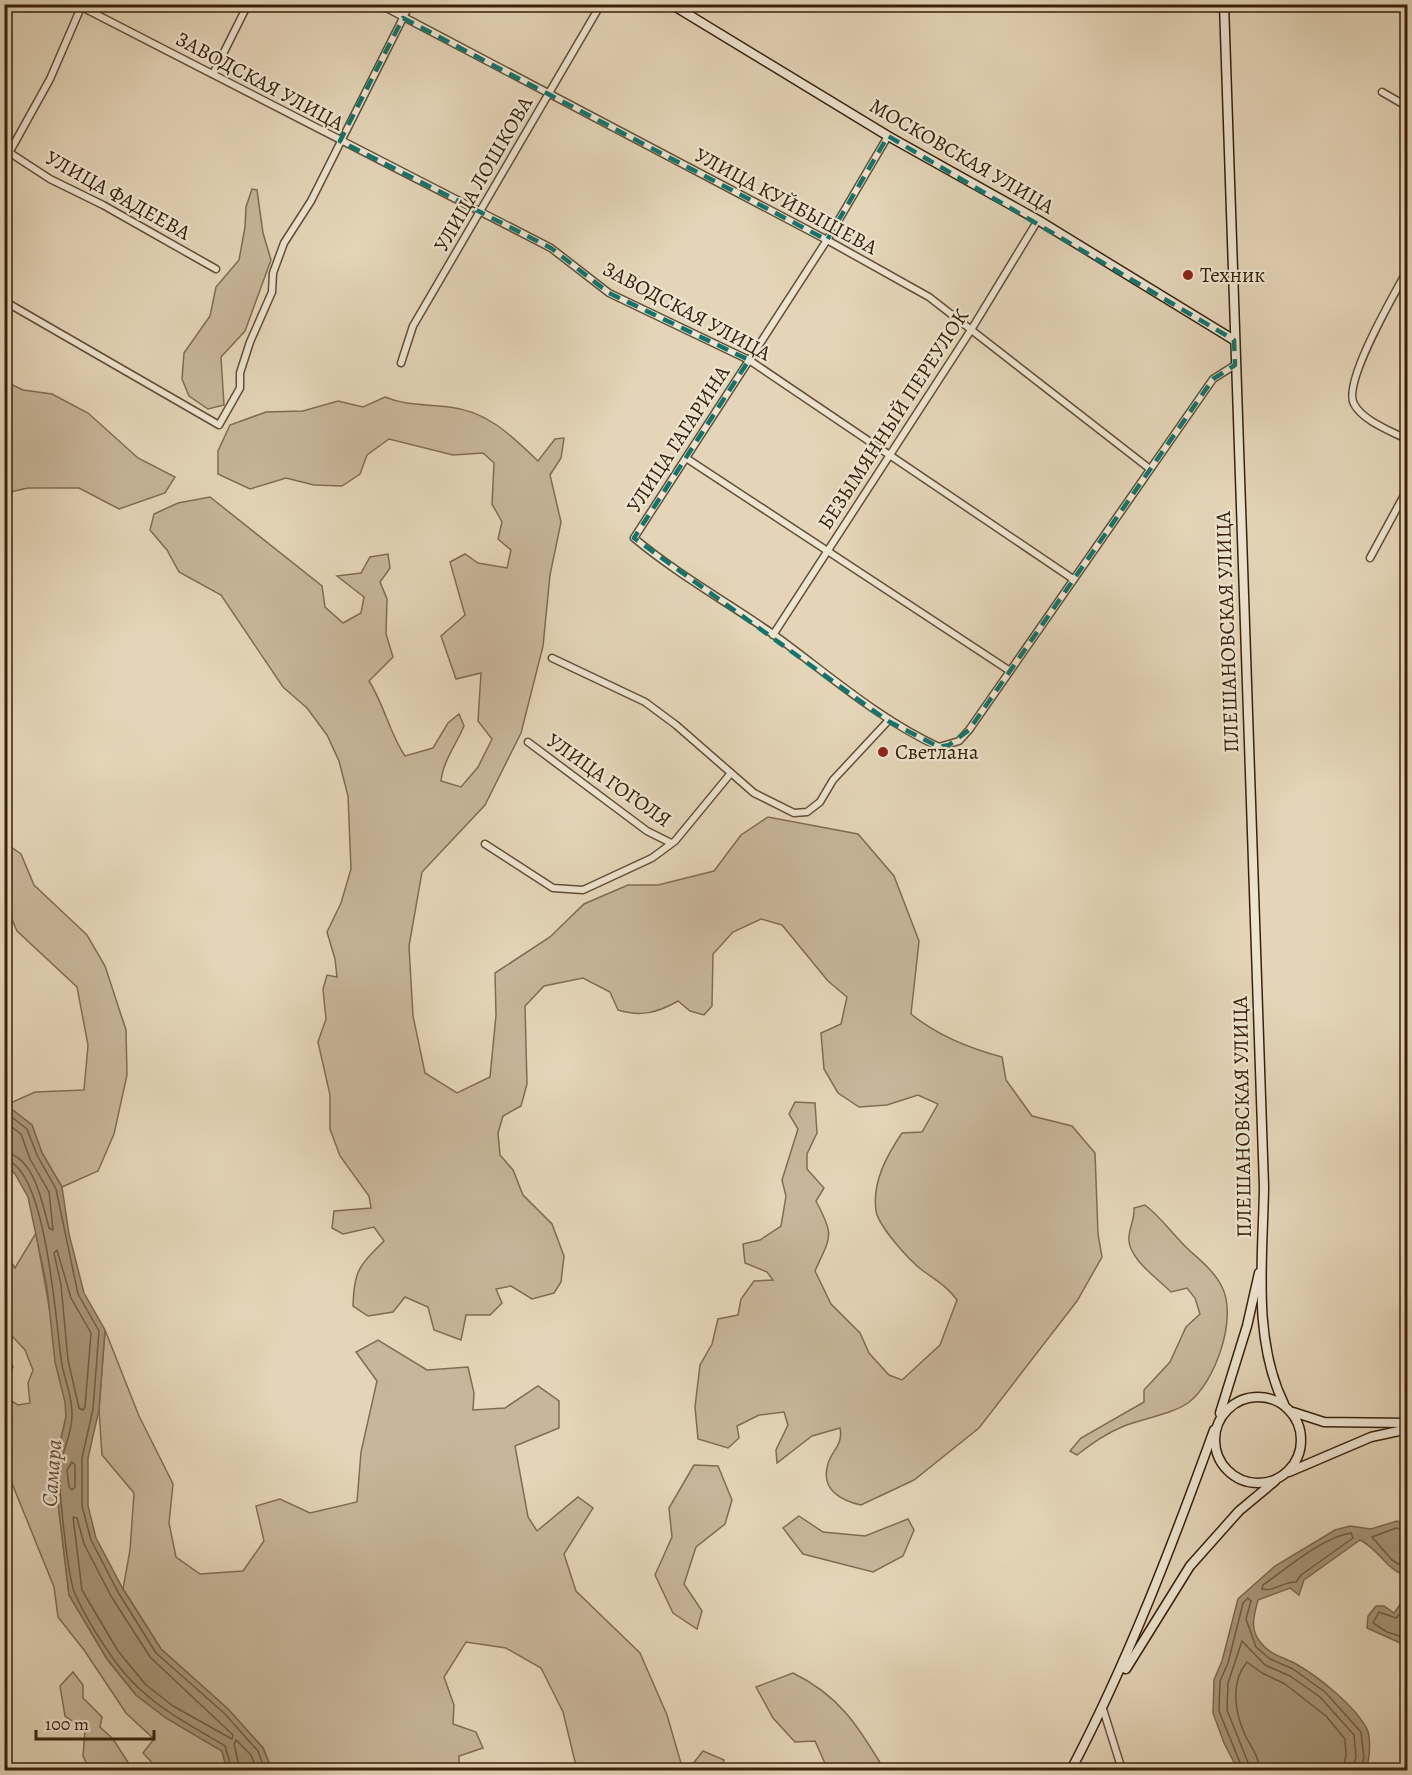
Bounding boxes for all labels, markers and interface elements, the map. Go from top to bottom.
street label: ЗАВОДСКАЯ УЛИЦА [171,25,350,138]
street label: УЛИЦА ЛОШКОВА [427,91,539,257]
street label: МОСКОВСКАЯ УЛИЦА [865,92,1060,221]
street label: УЛИЦА КУЙБЫШЕВА [690,141,883,261]
street label: УЛИЦА ФАДЕЕВА [40,144,196,247]
street label: ЗАВОДСКАЯ УЛИЦА [598,255,777,368]
place label: Техник [1200,261,1265,289]
marker: Техник [1181,268,1195,282]
street label: БЕЗЫМЯННЫЙ ПЕРЕУЛОК [811,303,975,535]
street label: УЛИЦА ГАГАРИНА [620,359,737,518]
street label: ПЛЕШАНОВСКАЯ УЛИЦА [1209,510,1245,753]
street label: УЛИЦА ГОГОЛЯ [541,726,677,834]
place label: Светлана [895,738,979,766]
marker: Светлана [876,745,890,759]
street label: ПЛЕШАНОВСКАЯ УЛИЦА [1226,995,1258,1238]
water label: Самара [35,1438,69,1508]
scale bar [36,1703,154,1741]
text: 100 m [45,1712,89,1736]

